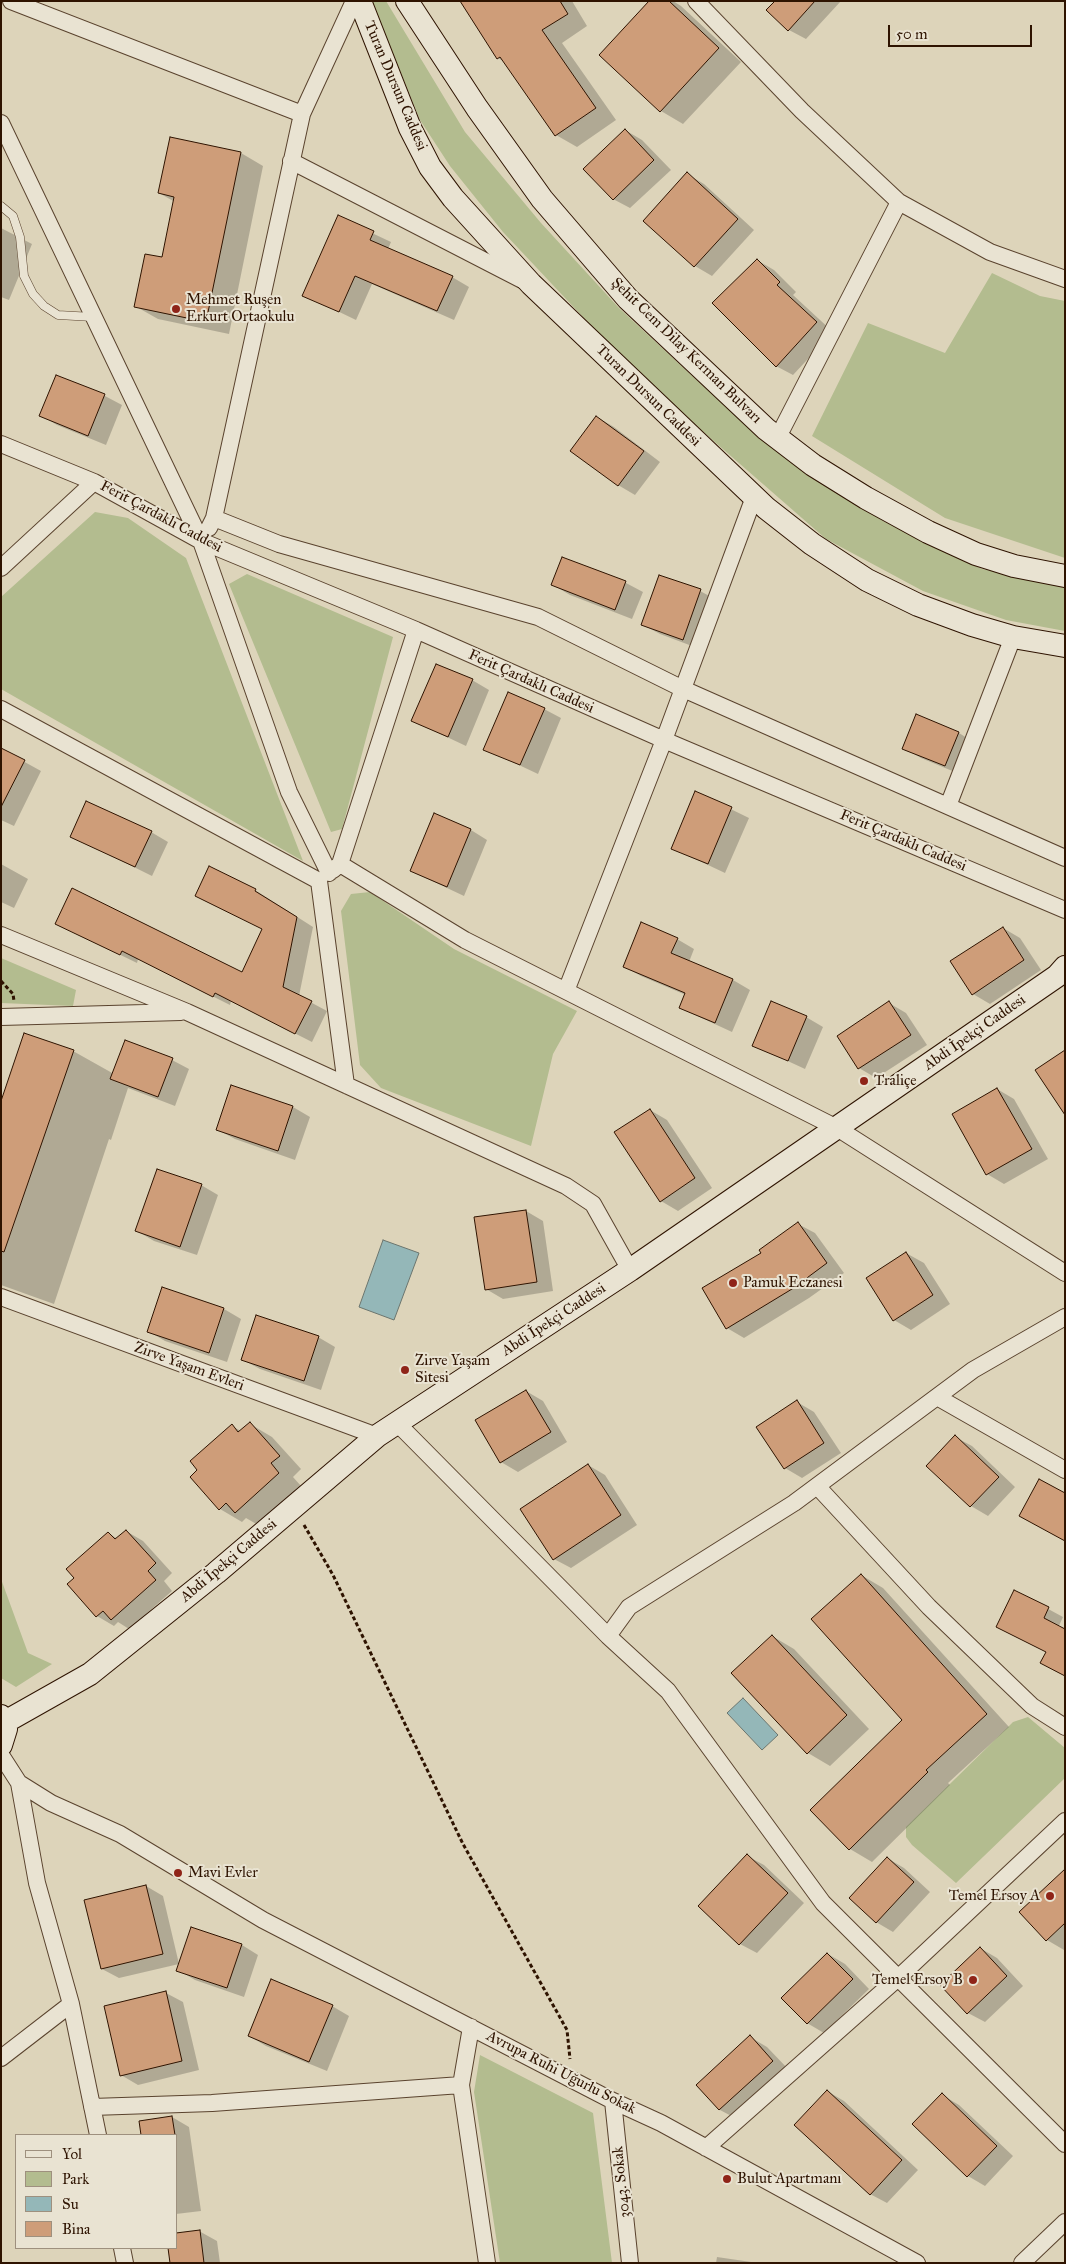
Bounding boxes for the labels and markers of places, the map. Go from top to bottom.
place label: Mehmet Ruşen Erkurt Ortaokulu [186,291,295,326]
marker: Mehmet Ruşen Erkurt Ortaokulu [170,303,182,315]
place label: Traliçe [874,1072,917,1090]
marker: Traliçe [858,1075,870,1087]
place label: Pamuk Eczanesi [743,1274,843,1292]
marker: Pamuk Eczanesi [727,1277,739,1289]
place label: Zirve Yaşam Sitesi [415,1352,490,1387]
marker: Zirve Yaşam Sitesi [399,1364,411,1376]
place label: Mavi Evler [188,1864,258,1882]
marker: Mavi Evler [172,1867,184,1879]
place label: Temel Ersoy A [949,1887,1040,1905]
marker: Temel Ersoy A [1044,1890,1056,1902]
place label: Temel Ersoy B [872,1971,963,1989]
marker: Temel Ersoy B [967,1974,979,1986]
place label: Bulut Apartmanı [737,2170,841,2188]
marker: Bulut Apartmanı [721,2173,733,2185]

